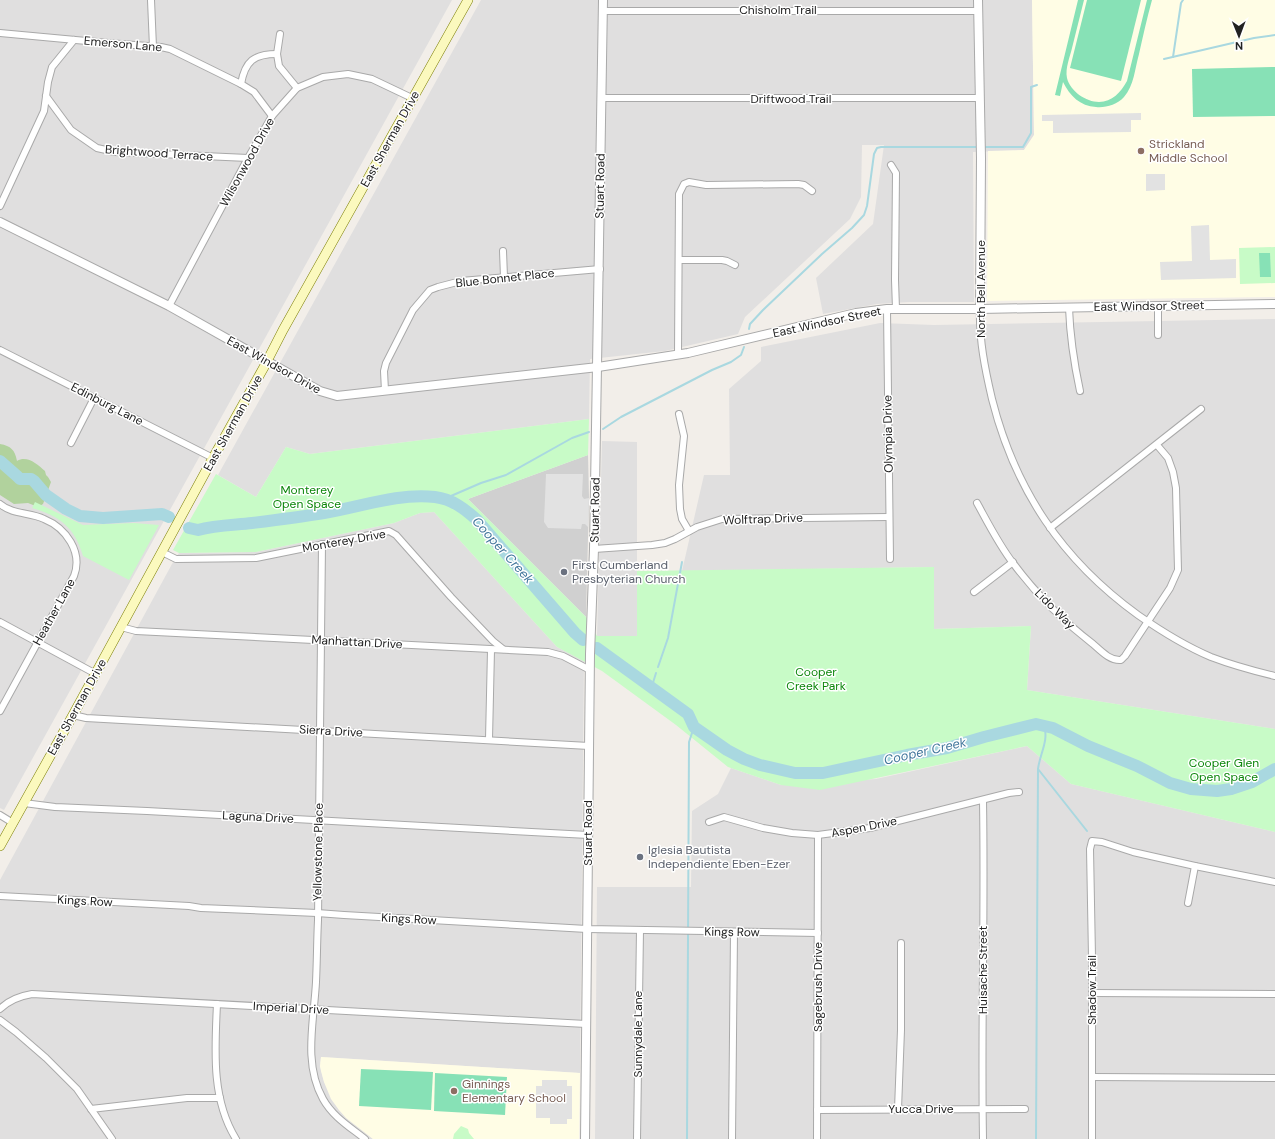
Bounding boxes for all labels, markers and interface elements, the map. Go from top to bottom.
street label: Chisholm Trail [739,2,817,18]
north arrow [1219,16,1259,56]
street label: Emerson Lane [83,33,163,55]
text: N [1235,39,1243,53]
street label: East Sherman Drive [357,88,423,190]
street label: Driftwood Trail [751,91,831,107]
street label: Wilsonwood Drive [216,114,278,209]
place label: Strickland Middle School [1149,136,1227,166]
street label: Brightwood Terrace [104,141,214,165]
marker: Strickland Middle School [1136,146,1146,156]
street label: Stuart Road [591,153,609,219]
street label: North Bell Avenue [973,240,989,338]
street label: Blue Bonnet Place [455,265,555,291]
street label: East Windsor Street [1094,297,1205,315]
street label: East Windsor Street [771,303,883,341]
street label: East Windsor Drive [224,333,324,398]
street label: East Sherman Drive [200,372,266,474]
street label: Edinburg Lane [68,379,146,429]
street label: Olympia Drive [879,395,897,473]
street label: Stuart Road [586,477,604,543]
park label: Monterey Open Space [273,482,341,512]
street label: Wolftrap Drive [723,510,803,528]
water label: Cooper Creek [468,513,538,587]
street label: Monterey Drive [301,526,387,556]
place label: First Cumberland Presbyterian Church [572,557,685,587]
marker: First Cumberland Presbyterian Church [559,567,569,577]
street label: Heather Lane [29,576,79,648]
street label: Lido Way [1031,585,1079,633]
street label: Manhattan Drive [311,632,403,652]
street label: East Sherman Drive [44,656,110,758]
park label: Cooper Creek Park [786,664,846,694]
street label: Sierra Drive [299,721,363,741]
water label: Cooper Creek [882,733,968,769]
park label: Cooper Glen Open Space [1189,755,1259,785]
street label: Stuart Road [580,800,596,866]
street label: Yellowstone Place [309,803,327,901]
street label: Laguna Drive [222,807,294,827]
street label: Aspen Drive [830,813,898,841]
place label: Iglesia Bautista Independiente Eben-Ezer [648,842,790,872]
marker: Iglesia Bautista Independiente Eben-Ezer [635,852,645,862]
street label: Kings Row [57,892,113,910]
street label: Kings Row [381,910,437,928]
street label: Kings Row [704,924,760,940]
street label: Huisache Street [975,926,991,1014]
street label: Sagebrush Drive [810,942,826,1032]
street label: Shadow Trail [1084,955,1100,1025]
street label: Sunnydale Lane [630,990,646,1077]
street label: Imperial Drive [253,998,330,1018]
place label: Ginnings Elementary School [462,1076,566,1106]
marker: Ginnings Elementary School [449,1086,459,1096]
street label: Yucca Drive [888,1101,954,1117]

